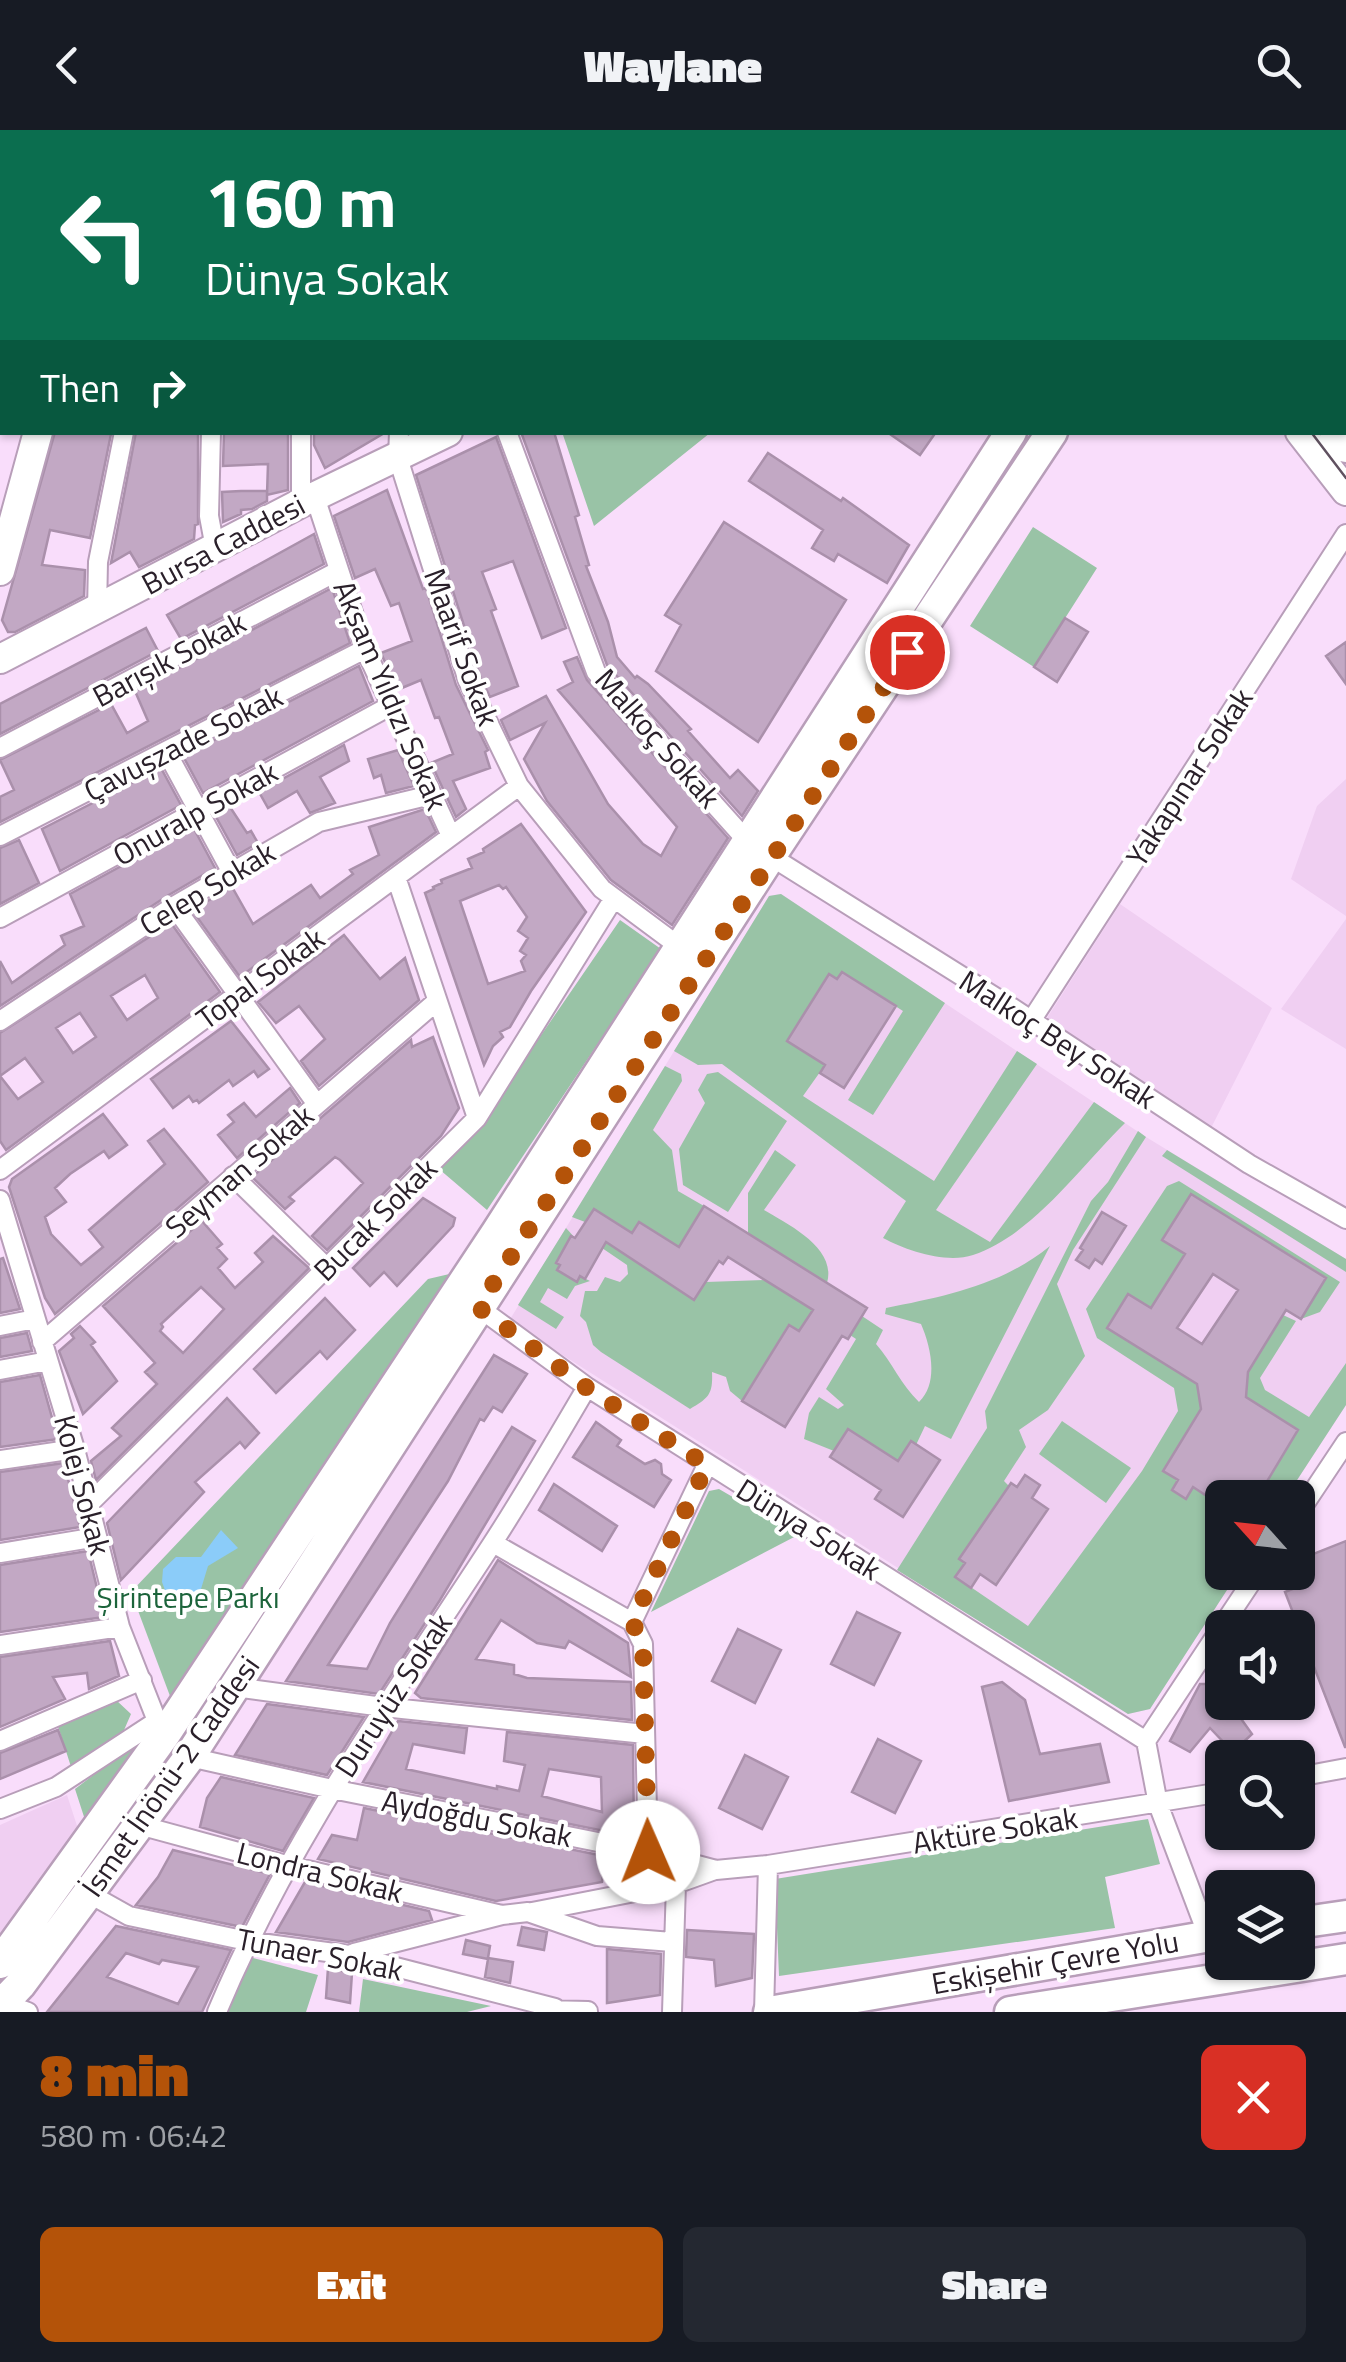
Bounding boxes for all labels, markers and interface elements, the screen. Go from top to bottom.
text: Waylane [584,31,762,99]
icon: back [40,38,95,93]
icon: search [1251,38,1306,93]
text: 160 m [205,148,397,254]
icon: left [40,170,170,300]
text: Dünya Sokak [205,244,449,312]
text: Then [40,359,120,417]
icon: right [140,360,195,415]
street label: Bursa Caddesi [133,482,313,606]
street label: Maarif Sokak [412,562,512,732]
street label: Akşam Yıldızı Sokak [322,573,460,817]
street label: Barışık Sokak [84,599,254,719]
pin [865,610,950,695]
icon: arrive [880,625,935,680]
street label: Malkoç Sokak [584,658,732,818]
street label: Çavuşzade Sokak [76,673,290,813]
street label: Yakapınar Sokak [1114,679,1264,875]
street label: Onuralp Sokak [104,749,286,877]
street label: Celep Sokak [130,829,284,947]
street label: Topal Sokak [186,916,334,1040]
street label: Malkoç Bey Sokak [950,958,1166,1120]
street label: Seyman Sokak [154,1093,324,1249]
street label: Bucak Sokak [302,1146,448,1292]
street label: Kolej Sokak [42,1410,124,1560]
street label: Dünya Sokak [728,1466,890,1592]
north arrow [1205,1480,1315,1590]
map controls [1205,1480,1315,1980]
park label: Şirintepe Parkı [96,1574,280,1620]
street label: Duruyüz Sokak [323,1604,463,1786]
button: sound [1205,1610,1315,1720]
street label: İsmet İnönü-2 Caddesi [69,1646,271,1906]
button: search [1205,1740,1315,1850]
street label: Aydoğdu Sokak [378,1777,576,1859]
street label: Aktüre Sokak [909,1794,1081,1866]
position arrow [596,1800,700,1904]
street label: Londra Sokak [232,1829,408,1915]
button: layers [1205,1870,1315,1980]
street label: Tunaer Sokak [233,1915,407,1993]
street label: Eskişehir Çevre Yolu [928,1918,1182,2006]
text: 8 min [40,2028,189,2119]
button: close [1201,2045,1306,2150]
text: 580 m · 06:42 [40,2111,227,2159]
button: Exit [40,2227,663,2342]
button: Share [683,2227,1306,2342]

